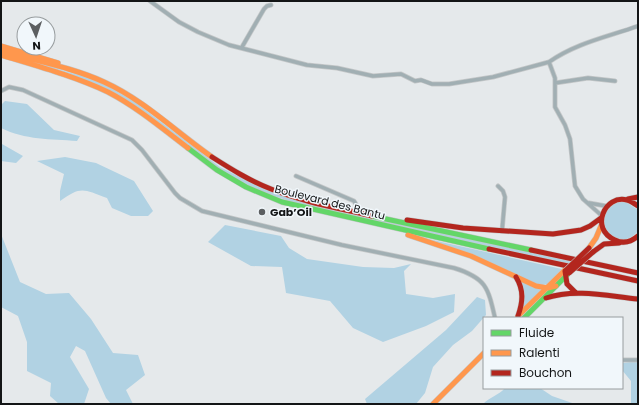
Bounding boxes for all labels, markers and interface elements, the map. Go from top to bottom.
north arrow [16,16,56,56]
text: N [32,38,41,54]
street label: Boulevard des Bantu [273,180,387,224]
place label: Gab’Oil [270,204,312,220]
marker: Gab’Oil [257,207,267,217]
legend [483,317,623,389]
text: Fluide [519,324,554,341]
text: Ralenti [519,344,560,361]
text: Bouchon [519,364,572,381]

